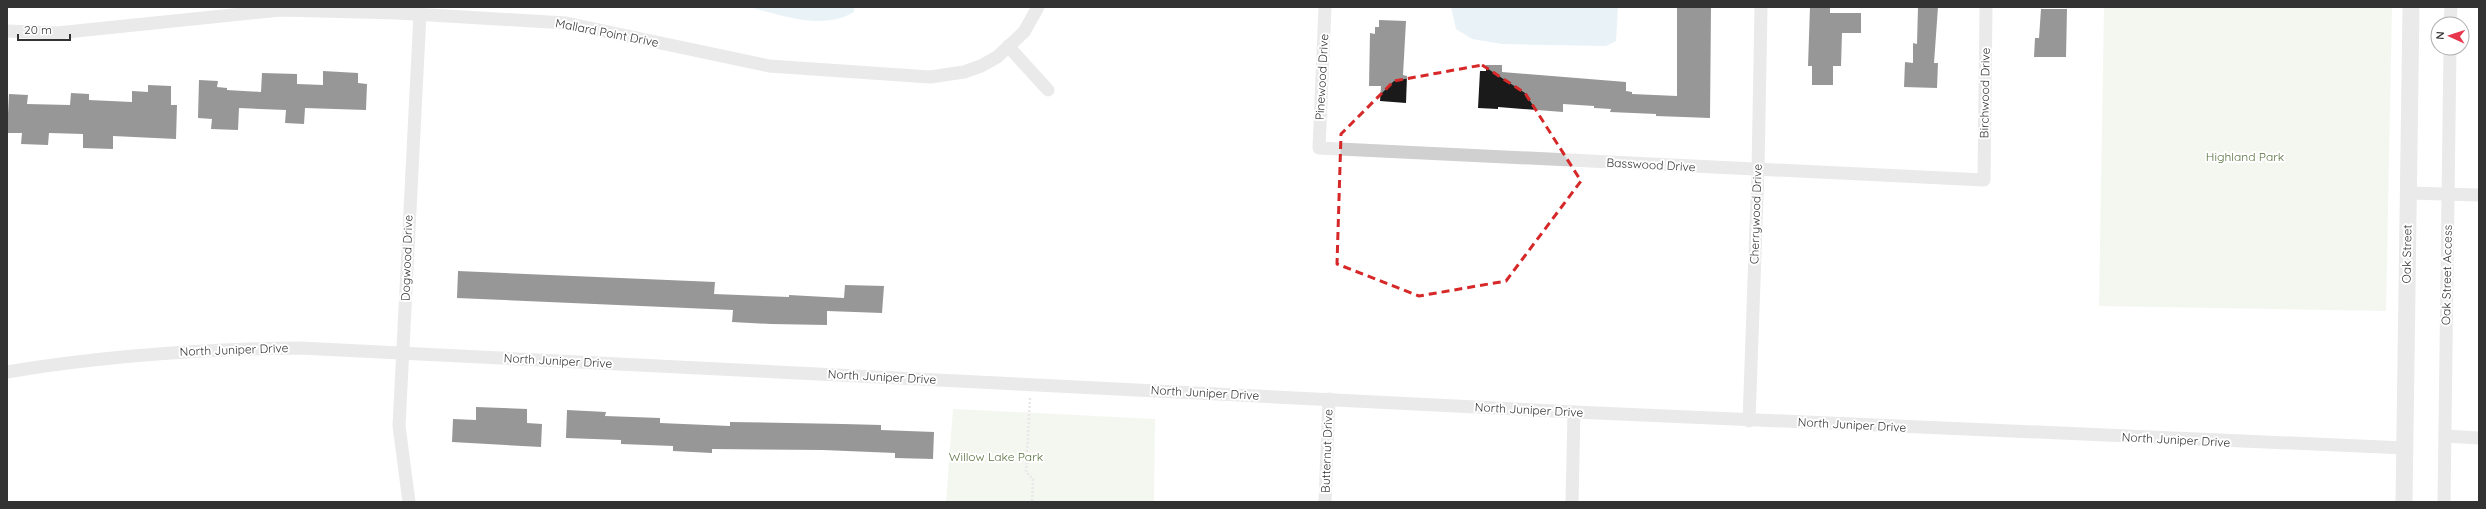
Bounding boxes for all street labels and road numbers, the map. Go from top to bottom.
street label: Mallard Point Drive [554,15,660,50]
street label: Pinewood Drive [1312,33,1331,121]
street label: Birchwood Drive [1976,47,1993,138]
street label: Basswood Drive [1606,155,1696,174]
street label: Cherrywood Drive [1746,163,1765,264]
street label: Dogwood Drive [397,214,416,301]
street label: Oak Street [2398,224,2415,284]
street label: Oak Street Access [2438,224,2455,325]
street label: North Juniper Drive [179,340,289,359]
street label: North Juniper Drive [503,350,613,371]
street label: North Juniper Drive [827,366,937,387]
street label: North Juniper Drive [1150,382,1260,403]
street label: North Juniper Drive [1474,399,1584,420]
street label: Butternut Drive [1318,408,1335,493]
street label: North Juniper Drive [1797,414,1907,435]
street label: North Juniper Drive [2121,429,2231,450]

